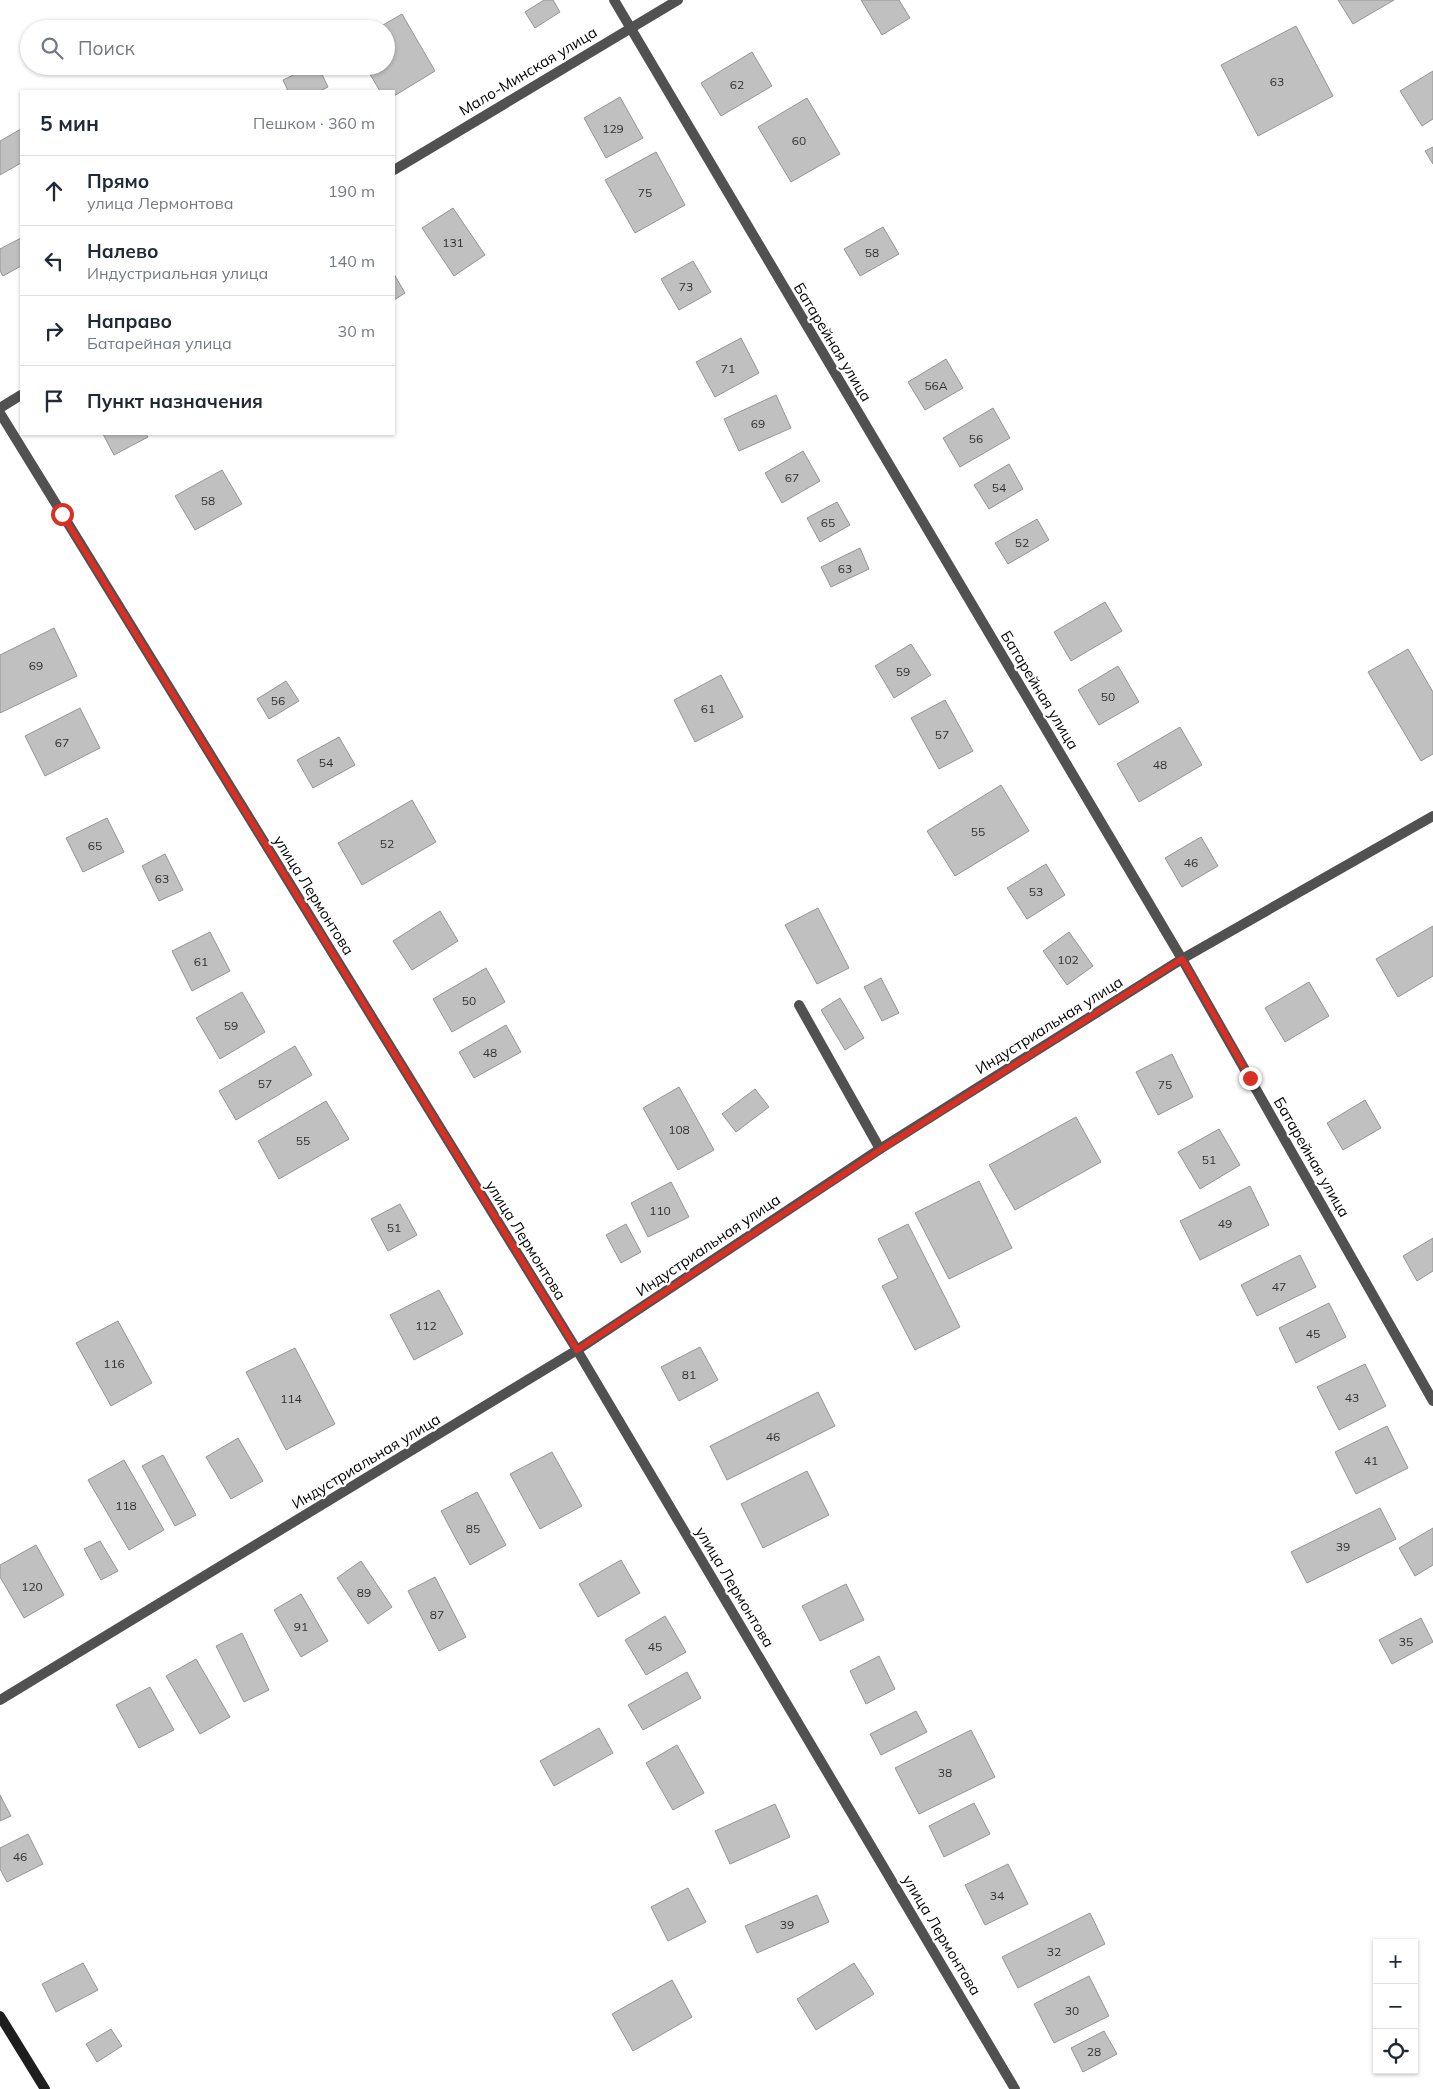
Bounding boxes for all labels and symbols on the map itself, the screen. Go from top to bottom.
street label: Мало-Минская улица [456,22,600,120]
house number: 63 [1270,74,1284,89]
house number: 62 [730,77,744,92]
house number: 129 [602,121,624,136]
house number: 60 [792,133,806,148]
house number: 75 [638,185,652,200]
house number: 131 [442,235,464,250]
house number: 58 [865,245,879,260]
house number: 73 [679,279,693,294]
street label: Батарейная улица [790,279,876,405]
house number: 71 [721,361,735,376]
house number: 56А [924,378,948,393]
house number: 69 [751,416,765,431]
house number: 56 [969,431,983,446]
house number: 67 [785,470,799,485]
house number: 54 [992,480,1006,495]
house number: 58 [201,493,215,508]
route start [51,503,74,526]
house number: 65 [821,515,835,530]
house number: 52 [1015,535,1029,550]
house number: 63 [838,561,852,576]
street label: Батарейная улица [997,627,1083,753]
house number: 69 [29,658,43,673]
house number: 59 [896,664,910,679]
house number: 50 [1101,689,1115,704]
house number: 56 [271,693,285,708]
house number: 61 [701,701,715,716]
house number: 57 [935,727,949,742]
house number: 67 [55,735,69,750]
house number: 54 [319,755,333,770]
house number: 48 [1153,757,1167,772]
house number: 55 [971,824,985,839]
street label: улица Лермонтова [270,832,358,958]
house number: 52 [380,836,394,851]
house number: 65 [88,838,102,853]
house number: 46 [1184,855,1198,870]
house number: 63 [155,871,169,886]
house number: 53 [1029,884,1043,899]
house number: 102 [1057,952,1079,967]
house number: 61 [194,954,208,969]
street label: Индустриальная улица [972,972,1126,1078]
house number: 50 [462,993,476,1008]
house number: 59 [224,1018,238,1033]
house number: 48 [483,1045,497,1060]
route end [1239,1067,1262,1090]
house number: 57 [258,1076,272,1091]
house number: 75 [1158,1077,1172,1092]
street label: Батарейная улица [1270,1094,1354,1220]
house number: 108 [668,1122,690,1137]
house number: 55 [296,1133,310,1148]
house number: 51 [1202,1152,1216,1167]
street label: улица Лермонтова [482,1177,570,1303]
street label: Индустриальная улица [632,1190,784,1300]
house number: 110 [649,1203,671,1218]
house number: 49 [1218,1216,1232,1231]
house number: 51 [387,1220,401,1235]
house number: 47 [1272,1279,1286,1294]
house number: 112 [415,1318,437,1333]
house number: 45 [1306,1326,1320,1341]
house number: 116 [103,1356,125,1371]
house number: 81 [682,1367,696,1382]
house number: 43 [1345,1390,1359,1405]
house number: 114 [280,1391,302,1406]
street label: Индустриальная улица [288,1409,444,1513]
house number: 46 [766,1429,780,1444]
house number: 41 [1364,1453,1378,1468]
house number: 118 [115,1498,137,1513]
house number: 85 [466,1521,480,1536]
street label: улица Лермонтова [691,1523,779,1651]
house number: 39 [1336,1539,1350,1554]
house number: 120 [21,1579,43,1594]
house number: 89 [357,1585,371,1600]
house number: 87 [430,1607,444,1622]
house number: 91 [294,1619,308,1634]
house number: 35 [1399,1634,1413,1649]
house number: 45 [648,1639,662,1654]
house number: 38 [938,1765,952,1780]
house number: 46 [13,1849,27,1864]
street label: улица Лермонтова [898,1871,986,1999]
house number: 34 [990,1888,1004,1903]
house number: 39 [780,1917,794,1932]
house number: 32 [1047,1944,1061,1959]
house number: 30 [1065,2003,1079,2018]
house number: 28 [1087,2044,1101,2059]

